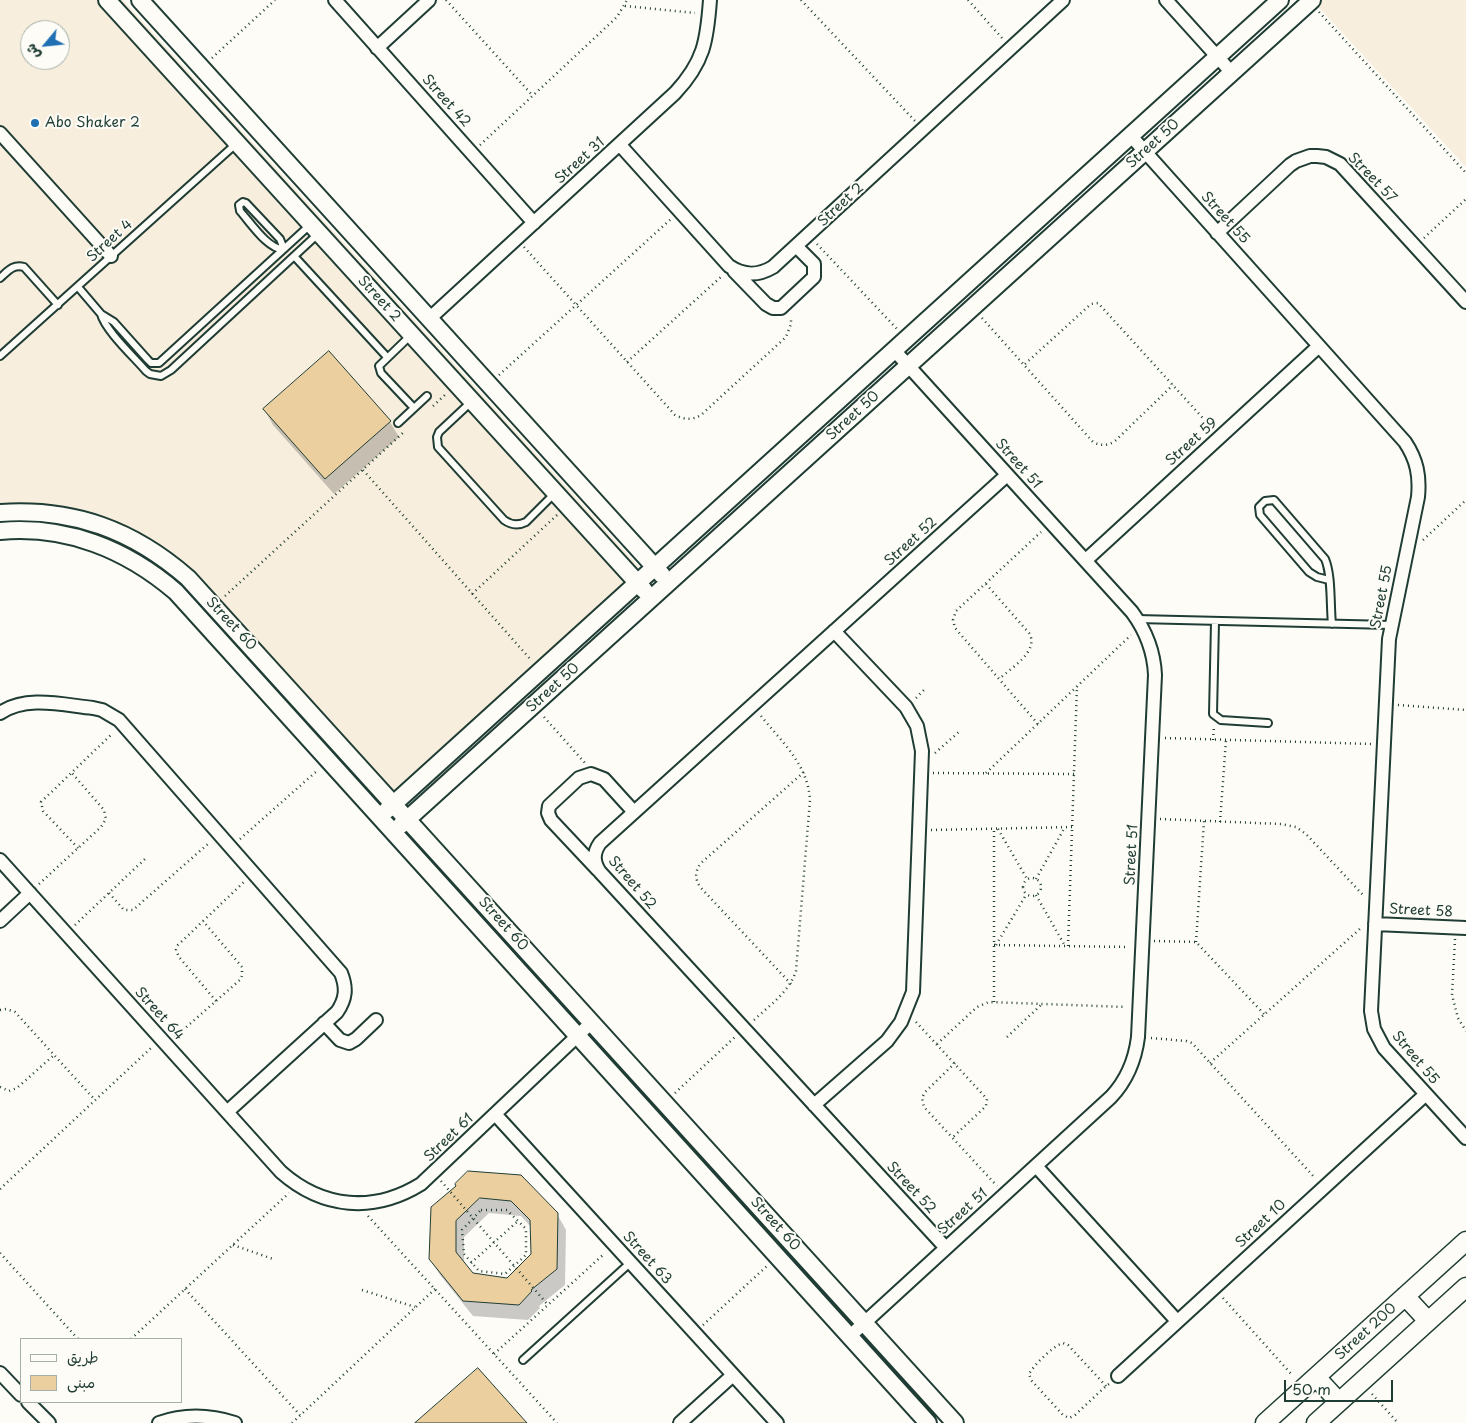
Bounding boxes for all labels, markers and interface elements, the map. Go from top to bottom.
north arrow [20,20,70,70]
text: ش [19,40,45,64]
street label: Street 42 [418,71,474,131]
place label: Abo Shaker 2 [45,115,140,131]
street label: Street 50 [1123,116,1183,172]
marker: Abo Shaker 2 [29,117,41,129]
street label: Street 31 [552,134,608,188]
street label: Street 57 [1344,149,1400,207]
street label: Street 2 [815,180,867,230]
street label: Street 55 [1197,188,1253,248]
street label: Street 4 [84,216,136,266]
street label: Street 2 [354,272,404,326]
street label: Street 50 [823,388,883,444]
street label: Street 59 [1163,414,1221,470]
street label: Street 51 [991,436,1045,492]
street label: Street 52 [881,514,941,570]
street label: Street 55 [1368,564,1396,630]
street label: Street 60 [202,594,260,654]
street label: Street 50 [523,660,583,716]
street label: Street 51 [1122,824,1142,886]
street label: Street 52 [604,853,660,913]
street label: Street 60 [475,894,531,954]
street label: Street 58 [1389,901,1453,921]
street label: Street 64 [131,984,187,1044]
street label: Street 55 [1388,1028,1442,1088]
street label: Street 61 [421,1110,477,1166]
street label: Street 52 [883,1159,939,1217]
street label: Street 51 [935,1185,991,1239]
street label: Street 60 [747,1194,803,1254]
street label: Street 10 [1232,1196,1290,1252]
street label: Street 63 [619,1228,675,1288]
street label: Street 200 [1332,1300,1400,1364]
legend [20,1338,182,1403]
text: طريق [67,1345,99,1368]
text: مبنى [67,1370,95,1393]
scale bar [1286,1370,1395,1402]
text: 50 m [1292,1377,1331,1400]

